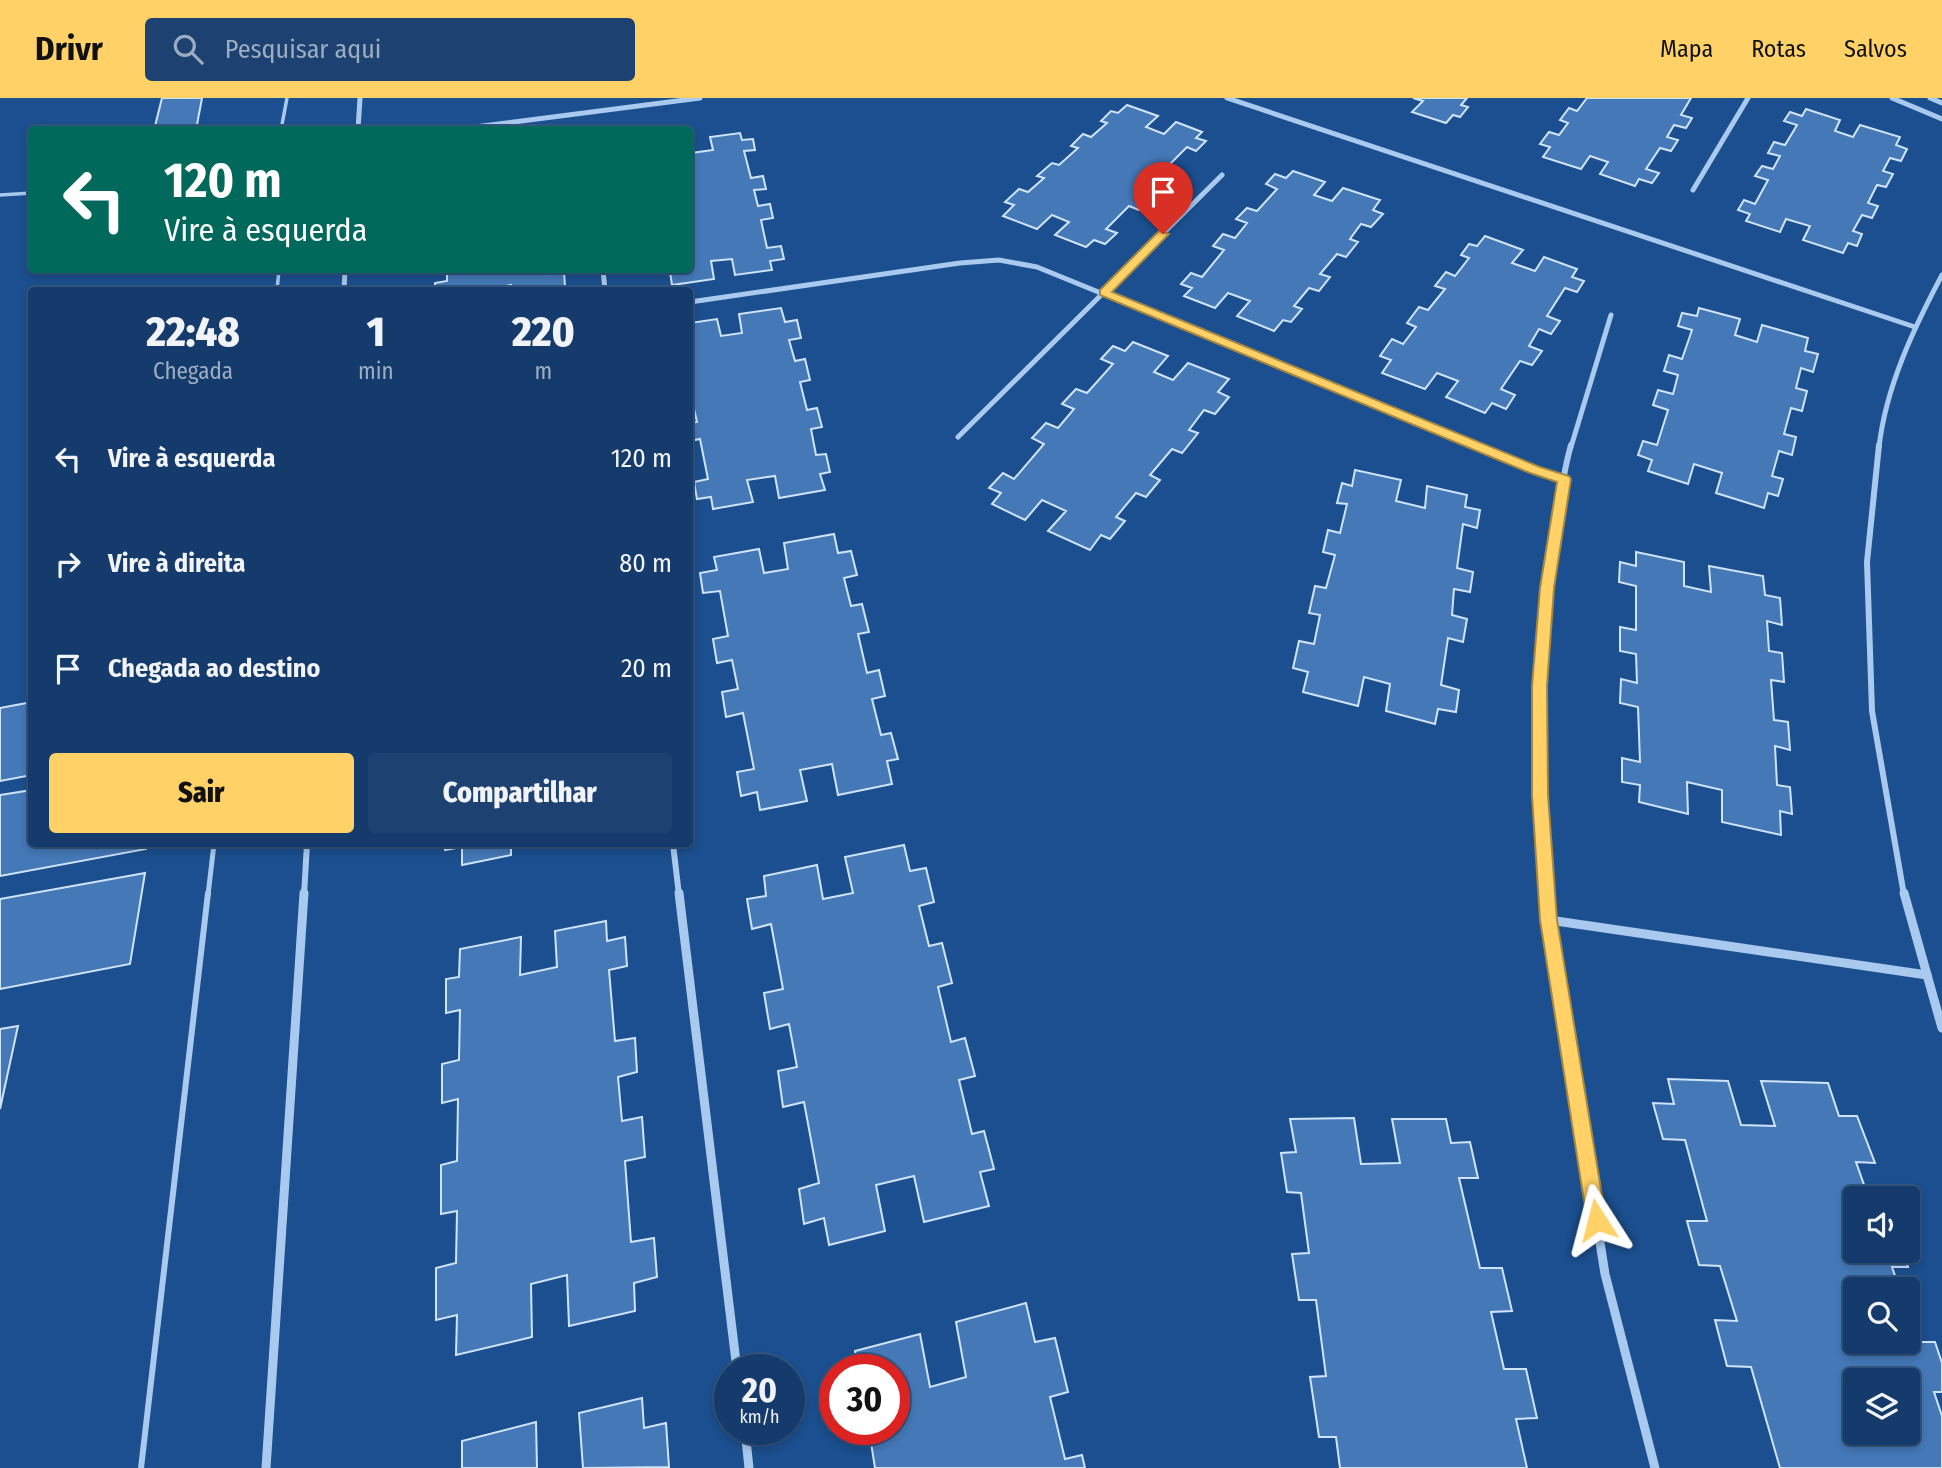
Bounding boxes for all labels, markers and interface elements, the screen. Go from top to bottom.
search box [145,18,635,81]
text: Drivr [35,29,103,69]
icon: search [169,30,207,68]
text: Pesquisar aqui [225,34,381,65]
text: Mapa [1660,35,1713,63]
text: Rotas [1751,35,1806,63]
text: Salvos [1844,35,1907,63]
text: 120 m [164,151,282,210]
icon: left [49,154,140,245]
pin [1133,162,1193,234]
icon: arrive [1144,173,1182,211]
text: Vire à esquerda [164,211,367,249]
text: 22:48 [146,307,240,357]
text: 1 [367,307,385,357]
text: 220 [512,307,575,357]
text: Chegada [153,357,233,385]
text: min [358,357,394,385]
text: m [534,357,552,385]
icon: left [49,440,87,478]
text: Vire à esquerda [108,443,275,474]
text: 120 m [611,443,672,474]
icon: right [49,545,87,583]
text: Vire à direita [108,548,246,579]
text: 80 m [619,548,672,579]
icon: arrive [49,650,87,688]
text: Chegada ao destino [108,653,320,684]
text: 20 m [621,653,672,684]
button: Sair [49,753,354,833]
button: Compartilhar [368,753,672,833]
position arrow [1560,1183,1634,1257]
map controls [1843,1186,1920,1445]
button: sound [1843,1186,1920,1263]
button: search [1843,1277,1920,1354]
speed limit sign: 30 [819,1354,910,1445]
button: layers [1843,1368,1920,1445]
text: 20 [742,1369,777,1411]
text: km/h [739,1406,780,1428]

